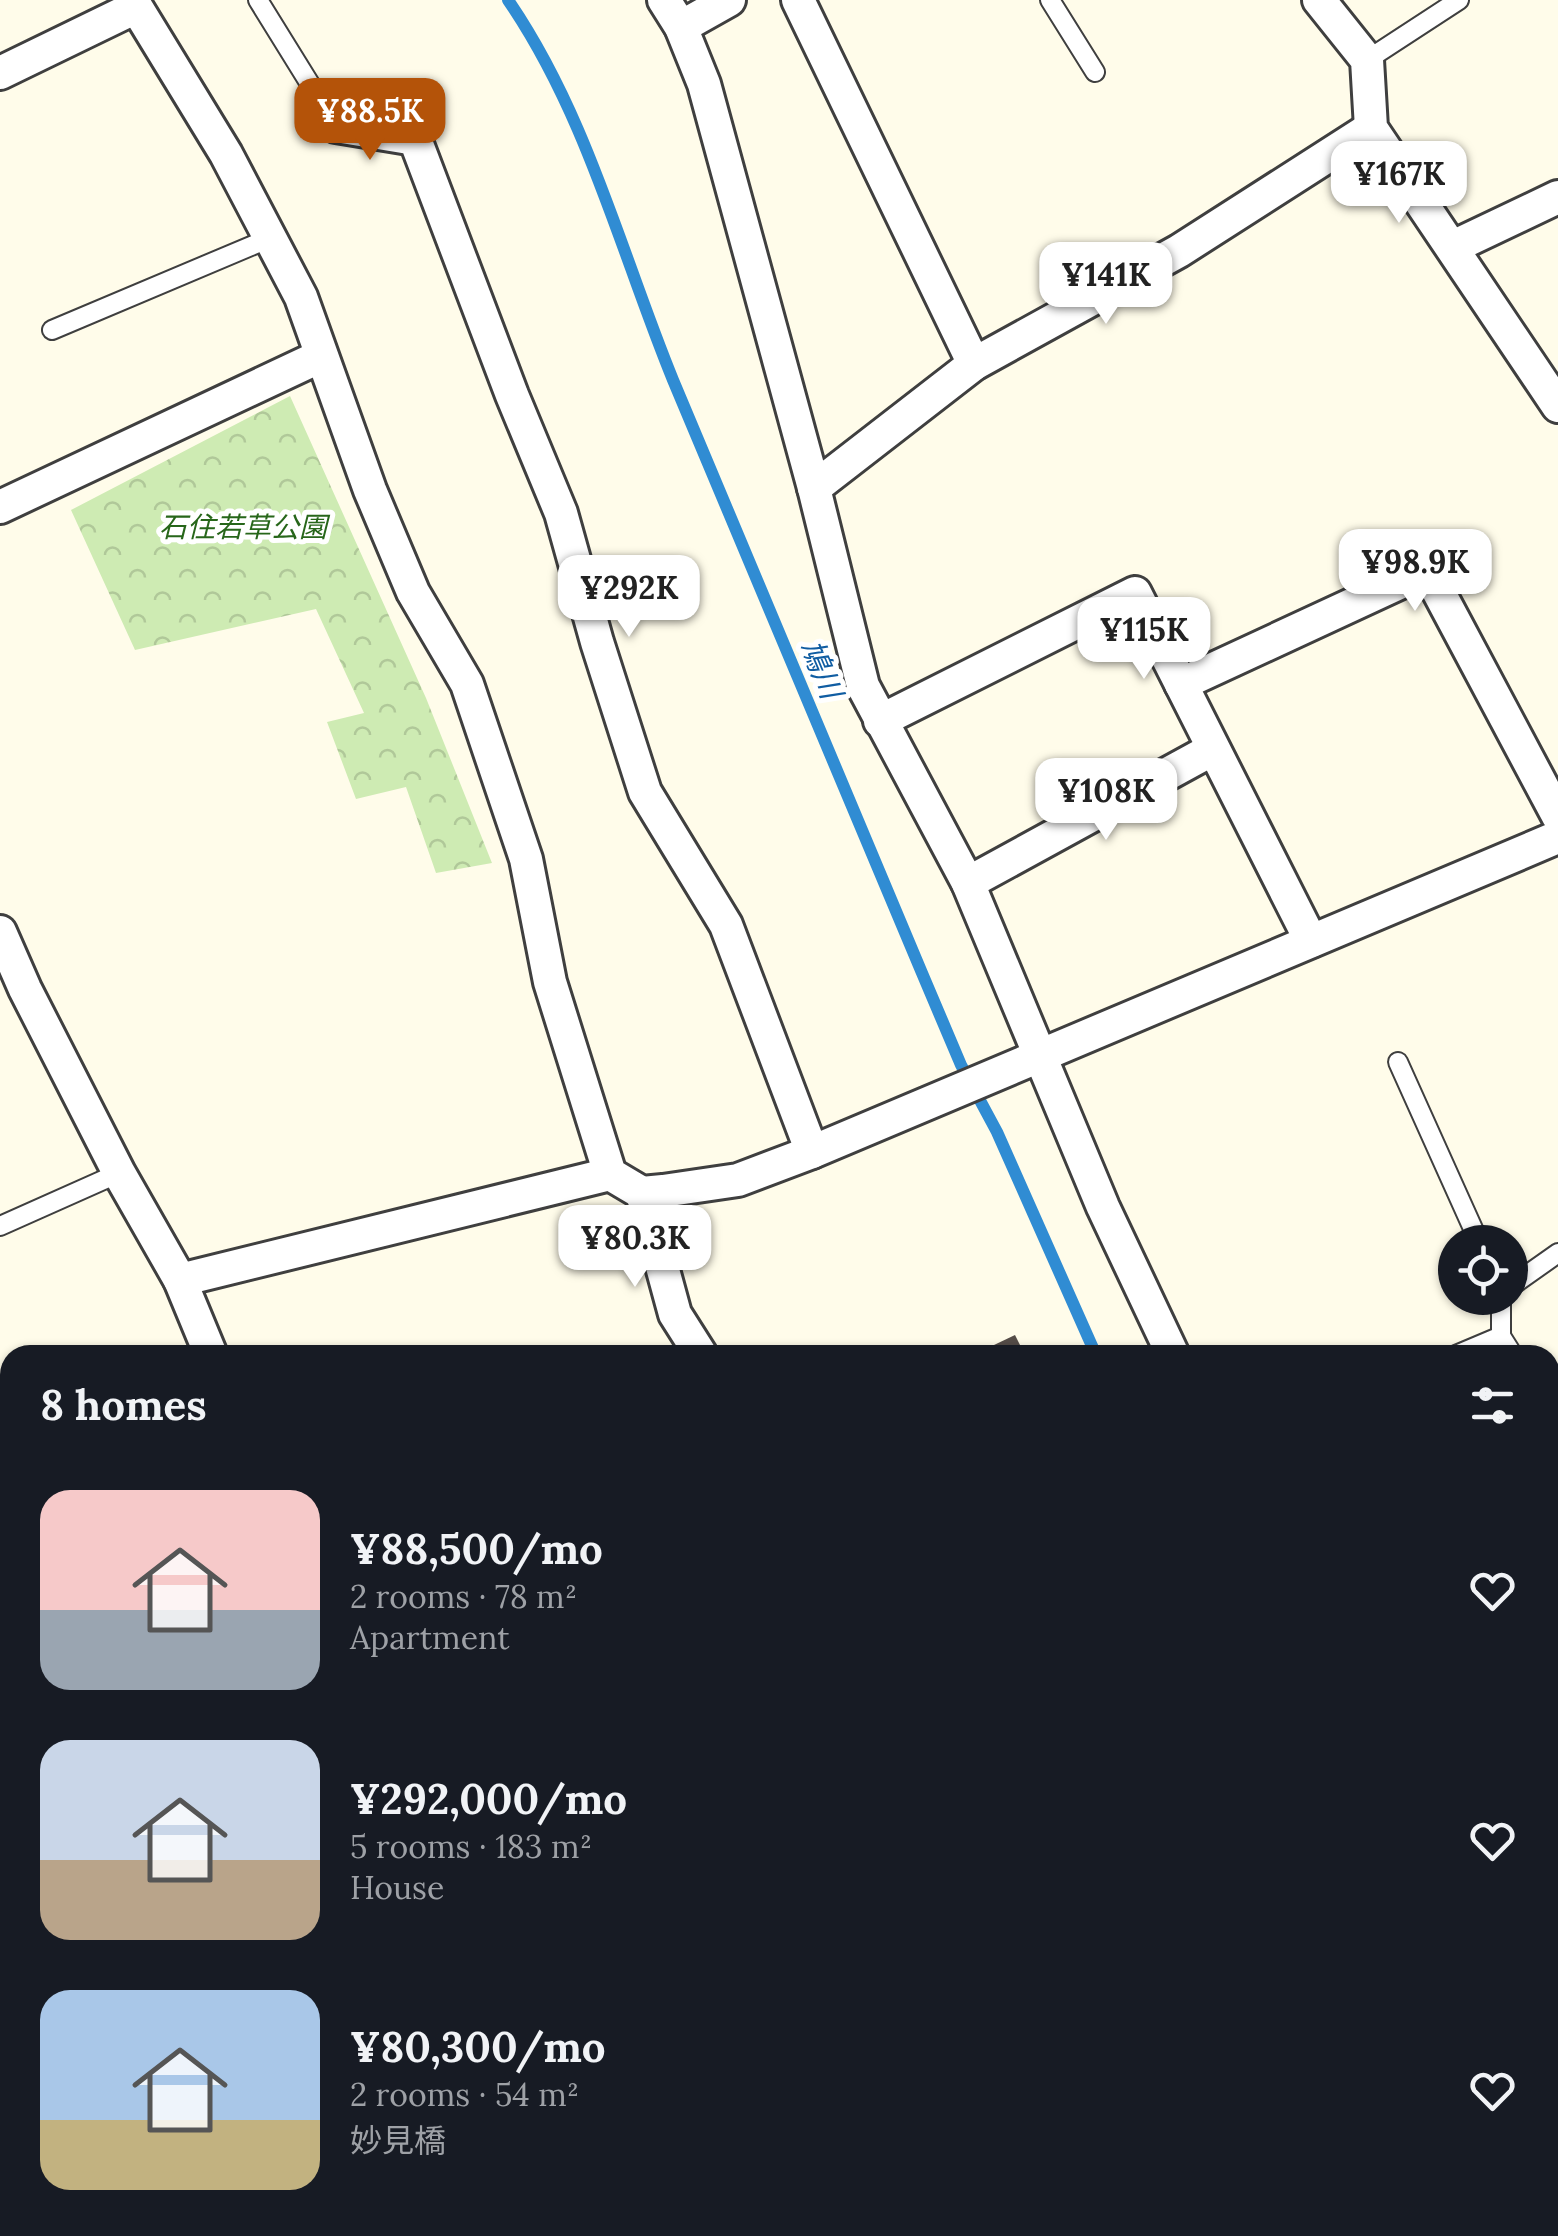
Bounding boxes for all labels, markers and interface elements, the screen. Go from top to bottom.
pin: ¥88.5K [289,78,451,163]
text: ¥88.5K [316,90,424,131]
pin: ¥167K [1329,141,1469,226]
text: ¥167K [1353,153,1445,194]
pin: ¥141K [1036,242,1176,327]
text: ¥141K [1061,254,1151,295]
park label: 石住若草公園 [159,509,331,545]
pin: ¥98.9K [1334,529,1496,614]
text: ¥98.9K [1361,541,1469,582]
pin: ¥292K [559,555,699,640]
text: ¥292K [580,567,678,608]
pin: ¥115K [1074,597,1214,682]
text: ¥115K [1099,609,1189,650]
water label: 鳩川 [793,634,852,707]
pin: ¥108K [1036,758,1176,843]
text: ¥108K [1057,770,1155,811]
pin: ¥80.3K [554,1205,716,1290]
text: ¥80.3K [580,1217,690,1258]
map controls [1438,1225,1528,1315]
button: locate [1438,1225,1528,1315]
text: 8 homes [40,1378,207,1432]
icon: filters [1465,1378,1520,1433]
text: ¥88,500/mo [350,1522,603,1576]
icon: home [120,1530,240,1650]
icon: heart [1465,1563,1520,1618]
text: 2 rooms · 78 m² [350,1576,577,1617]
text: Apartment [350,1617,510,1658]
text: ¥292,000/mo [350,1772,627,1826]
icon: home [120,1780,240,1900]
icon: heart [1465,1813,1520,1868]
text: 5 rooms · 183 m² [350,1826,592,1867]
text: House [350,1867,444,1908]
text: ¥80,300/mo [350,2020,606,2074]
icon: home [120,2030,240,2150]
icon: heart [1465,2063,1520,2118]
text: 2 rooms · 54 m² [350,2074,579,2115]
text: 妙見橋 [350,2120,446,2161]

